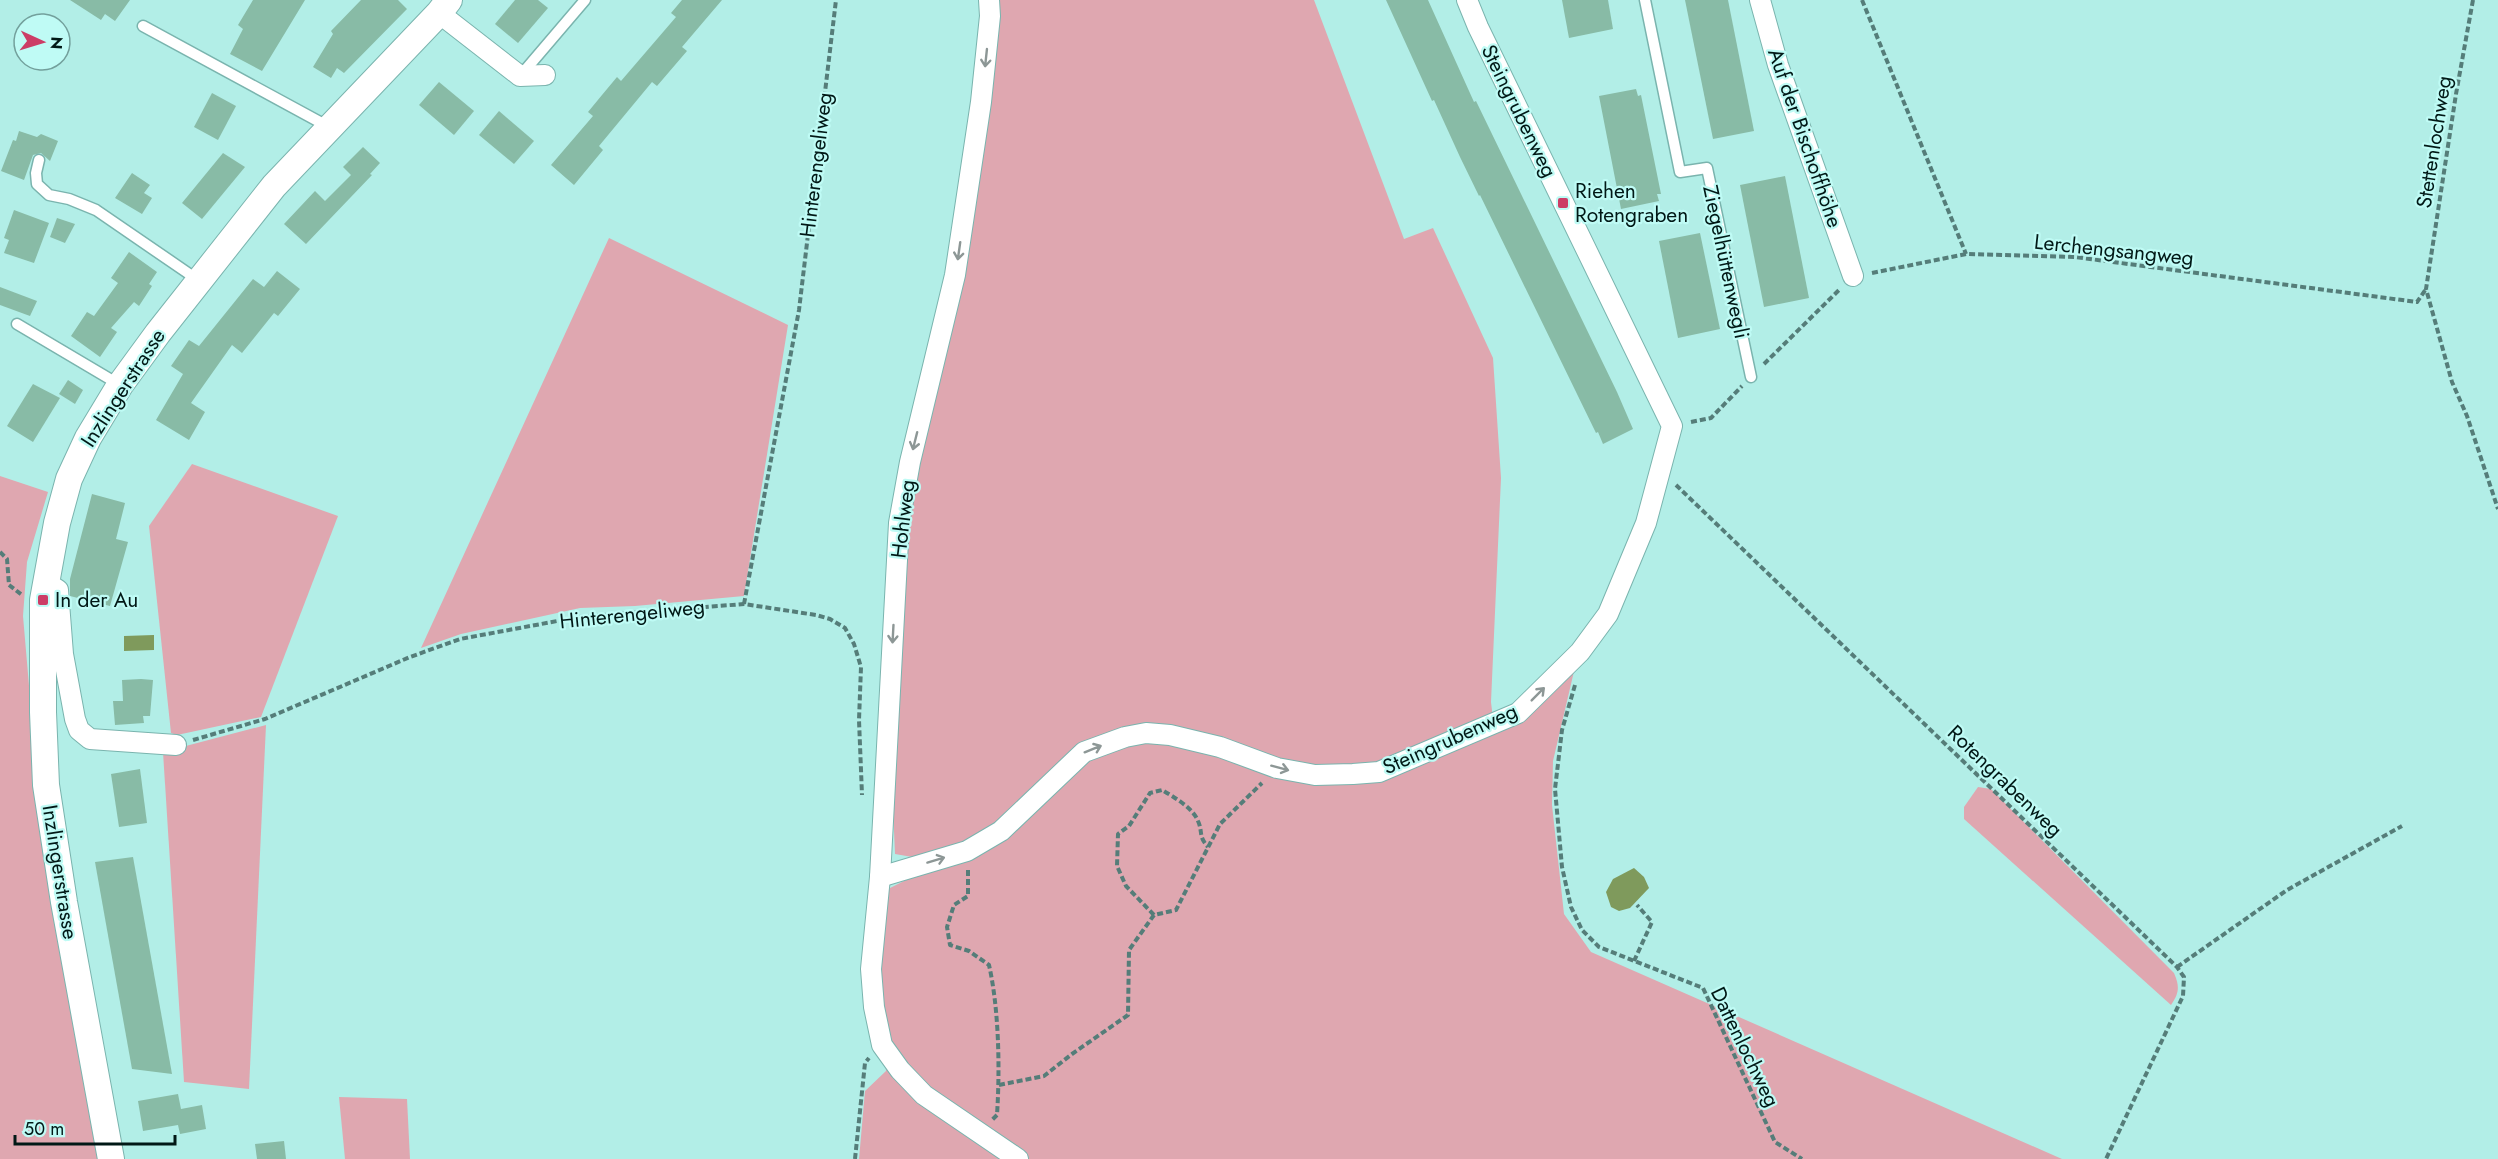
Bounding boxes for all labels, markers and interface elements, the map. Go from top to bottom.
north arrow [12,12,72,72]
text: N [45,36,68,50]
street label: Steingrubenweg [1474,39,1564,183]
street label: Auf der Bischoffhöhe [1760,44,1850,232]
one-way arrow [980,48,991,68]
street label: Stettenlochweg [2409,74,2459,210]
street label: Hinterengeliweg [792,91,840,239]
place label: Riehen Rotengraben [1575,176,1688,230]
street label: Ziegelhüttenwegli [1695,182,1757,342]
marker: Riehen Rotengraben [1556,196,1570,210]
street label: Lerchengsangweg [2033,227,2195,273]
one-way arrow [953,241,964,261]
street label: Inzlingerstrasse [73,323,173,453]
one-way arrow [909,431,920,450]
street label: Hohlweg [883,478,923,560]
place label: In der Au [55,585,138,615]
street label: Hinterengeliweg [558,591,706,637]
marker: In der Au [36,593,50,607]
one-way arrow [888,624,899,644]
one-way arrow [1530,686,1545,701]
street label: Steingrubenweg [1378,696,1522,782]
street label: Rotengrabenweg [1941,718,2069,844]
one-way arrow [1083,743,1101,754]
one-way arrow [1270,762,1289,774]
street label: Inzlingerstrasse [35,803,85,942]
one-way arrow [926,854,945,865]
street label: Dattenlochweg [1703,982,1787,1112]
scale bar [15,1108,176,1146]
text: 50 m [24,1116,64,1142]

